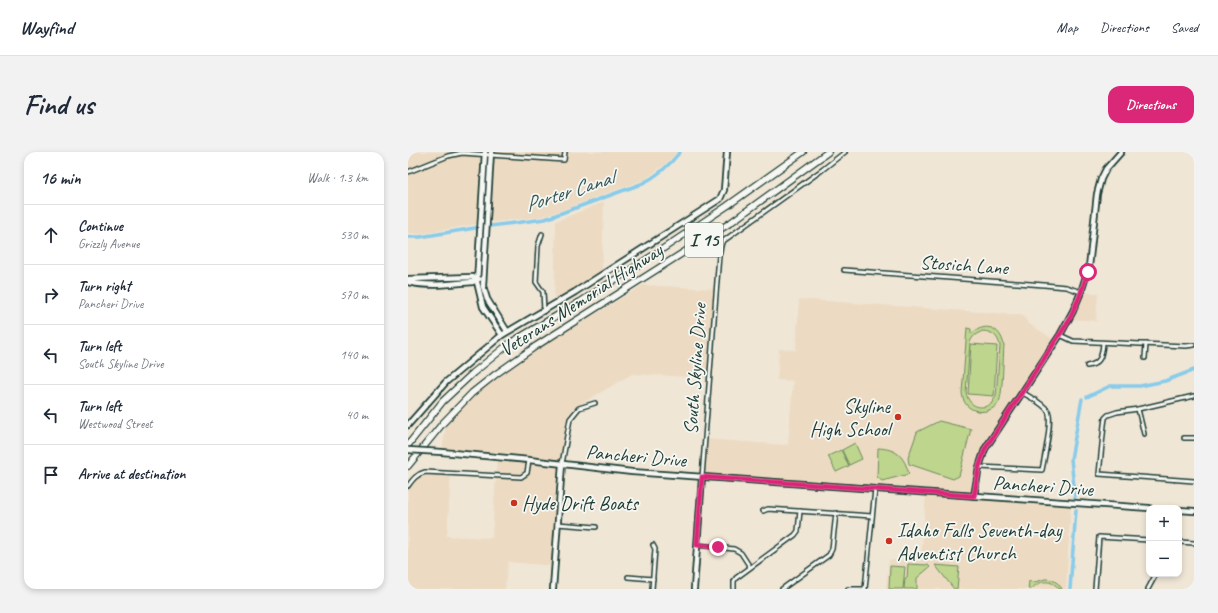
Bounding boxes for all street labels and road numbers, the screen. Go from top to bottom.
road number: I 15 [685,223,723,257]
street label: Veterans Memorial Highway [495,237,668,362]
street label: Stosich Lane [919,249,1010,281]
street label: South Skyline Drive [678,301,712,436]
street label: Pancheri Drive [585,439,688,473]
street label: Pancheri Drive [992,470,1095,502]

